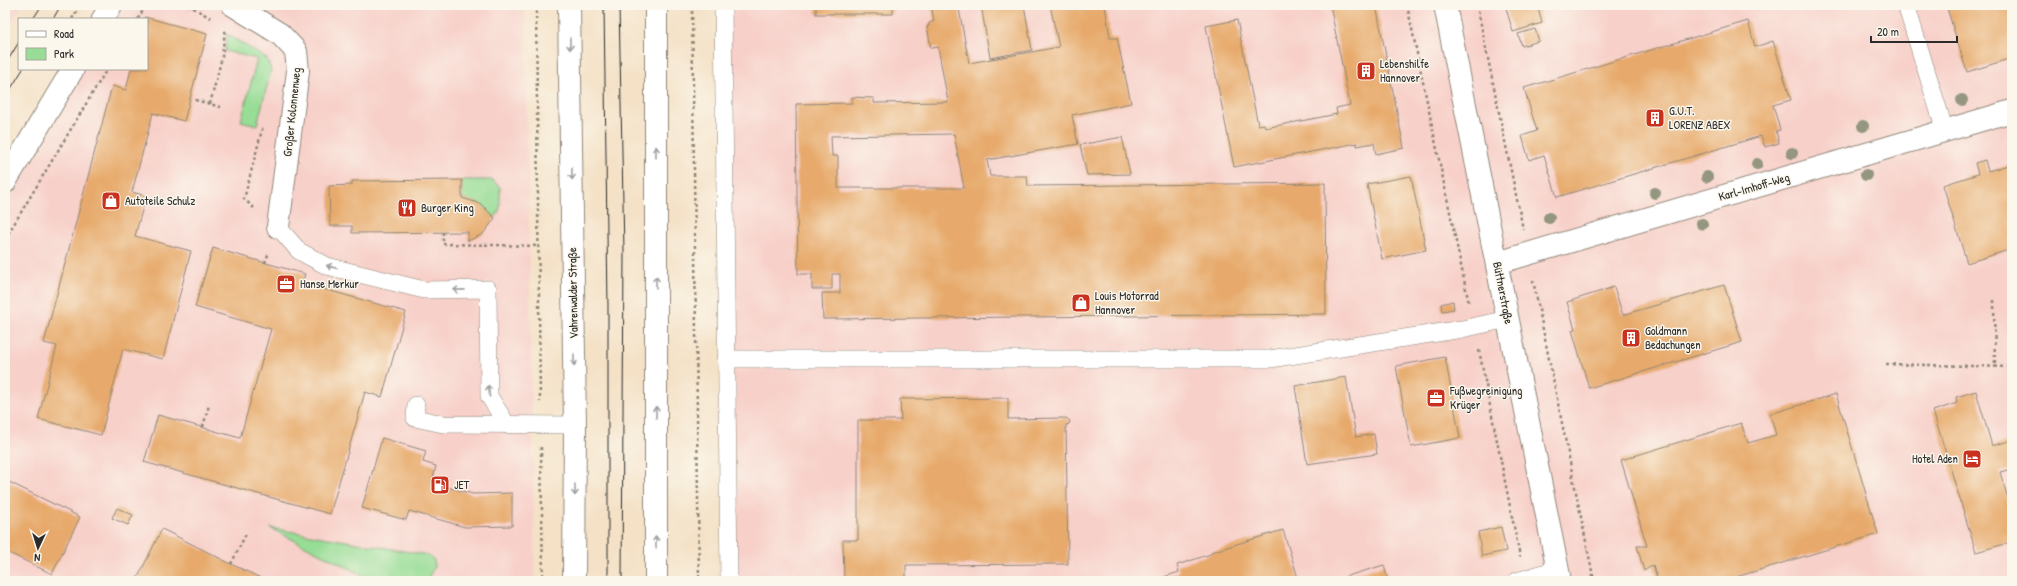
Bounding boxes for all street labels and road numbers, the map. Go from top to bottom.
street label: Großer Kolonnenweg [278,67,305,157]
street label: Karl-Imhoff-Weg [1716,168,1791,205]
street label: Vahrenwalder Straße [563,247,582,339]
street label: Büttnerstraße [1489,260,1518,326]

